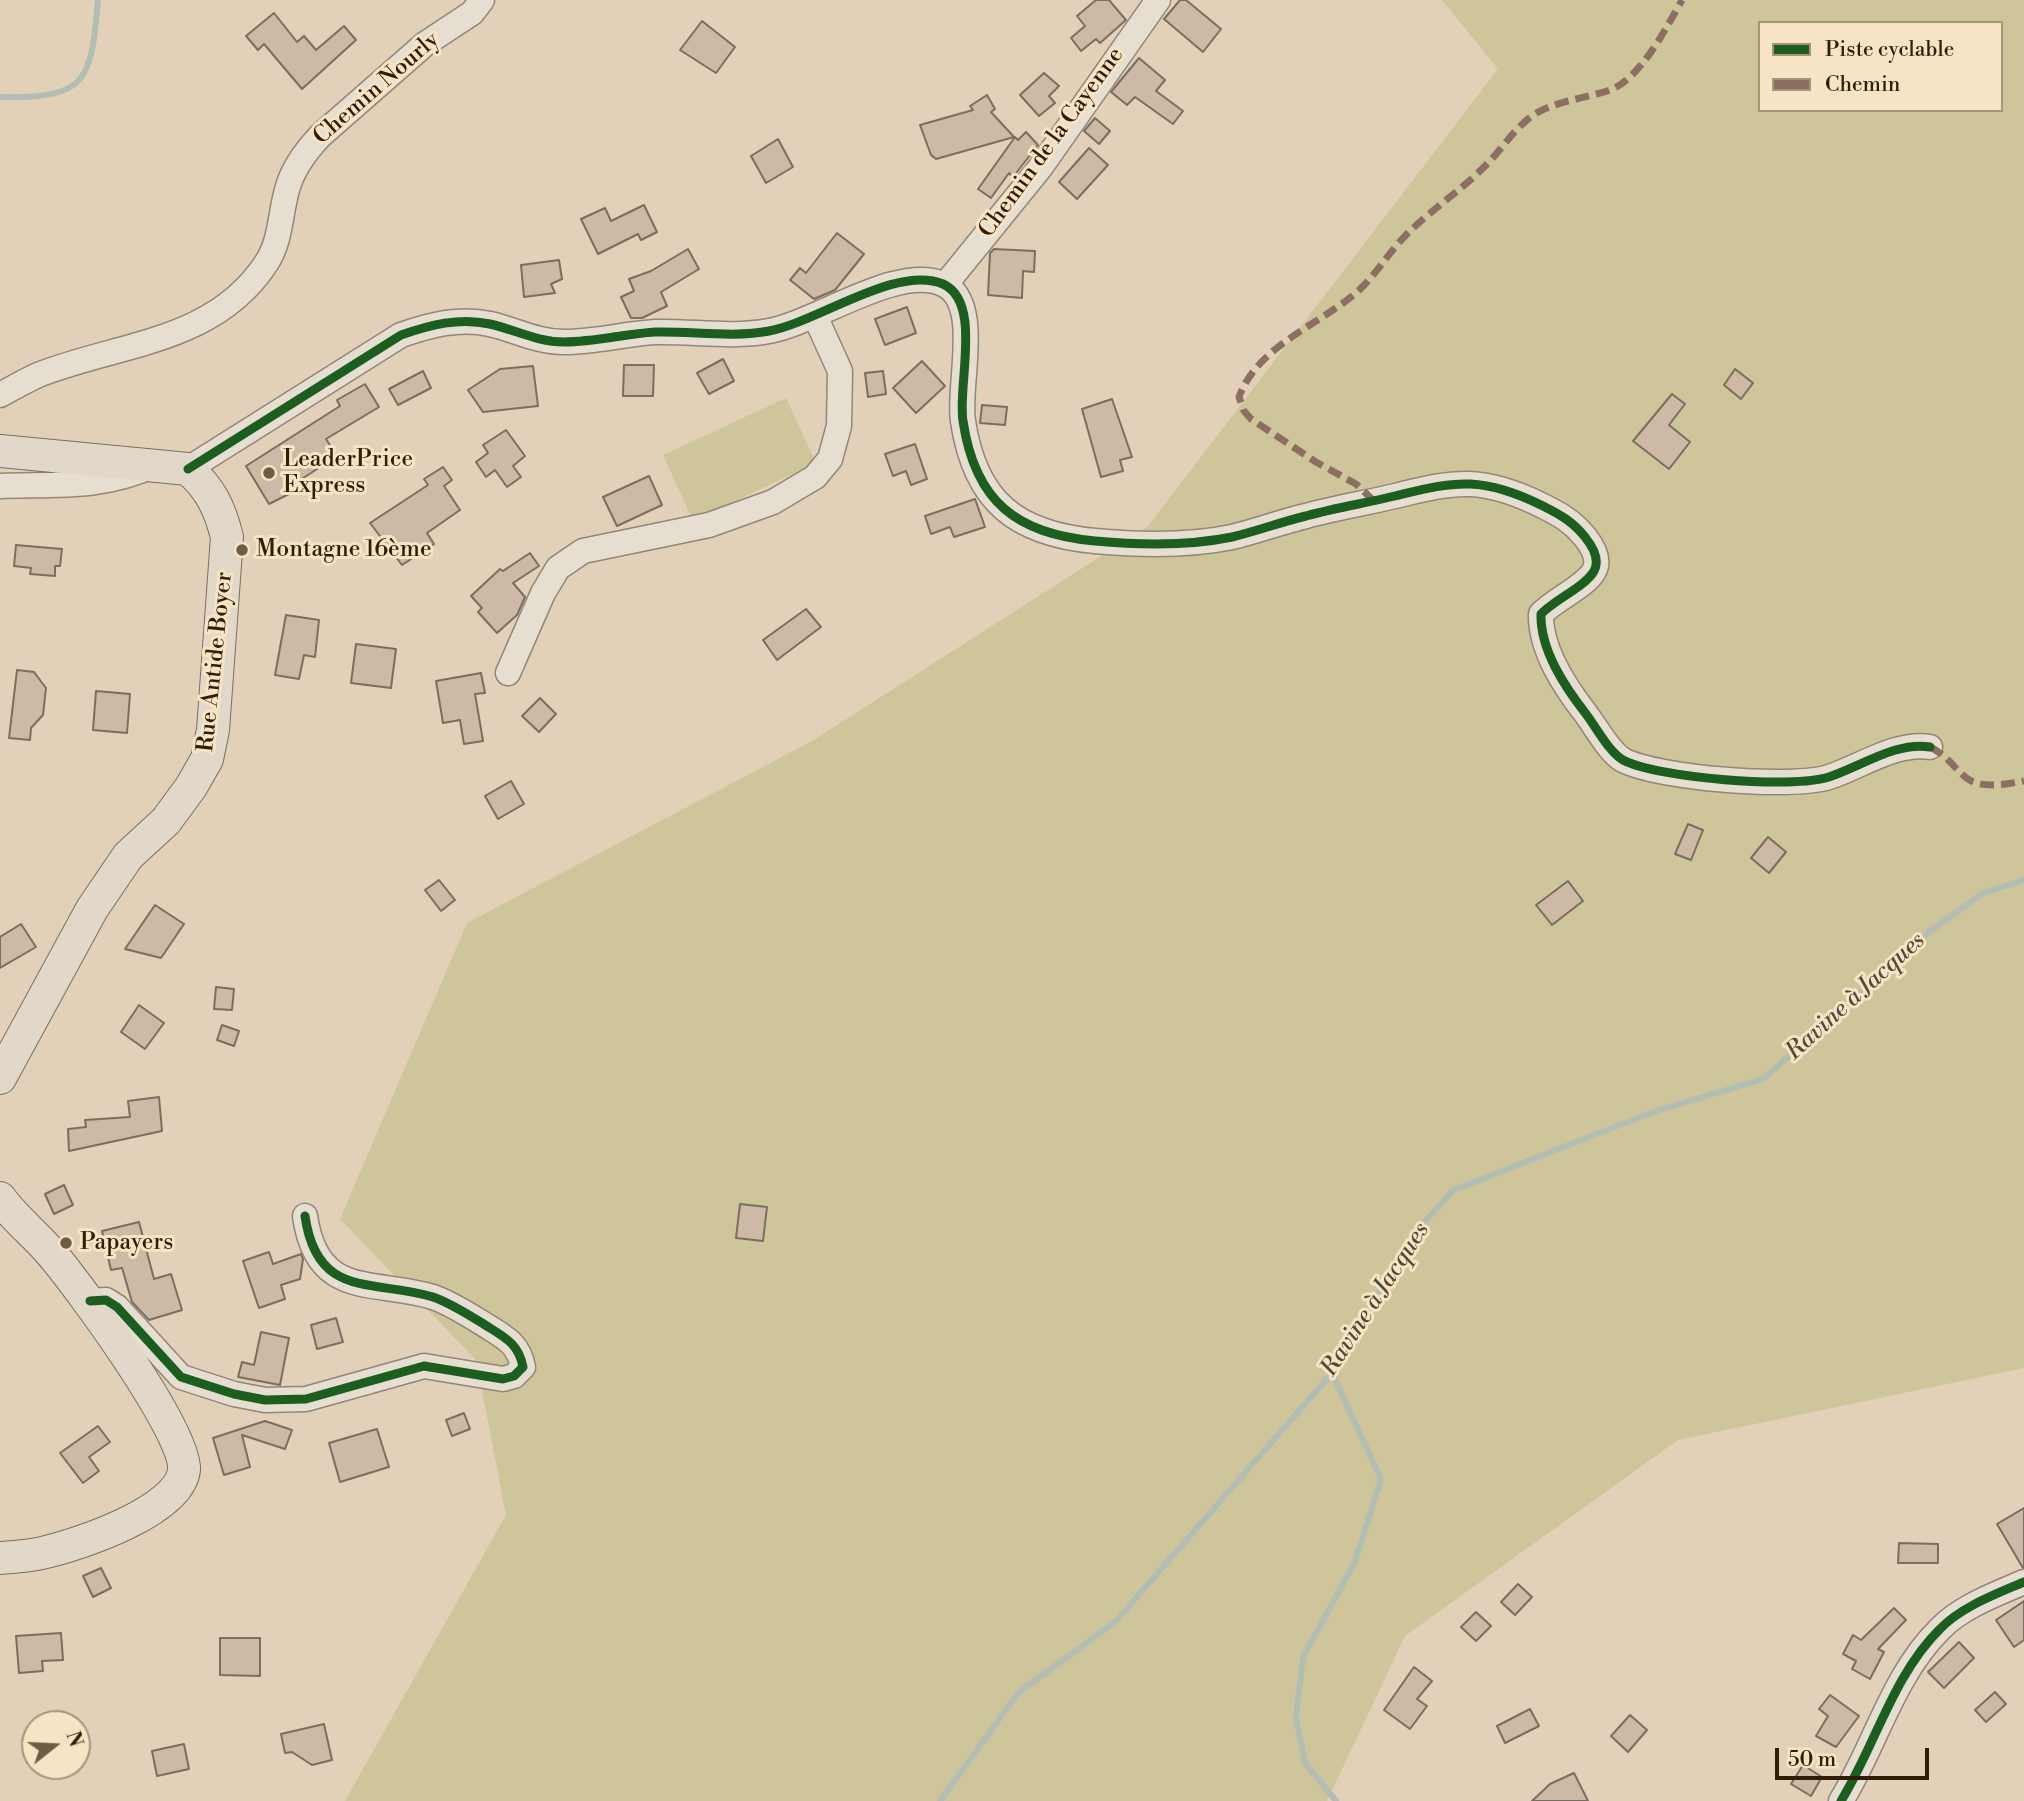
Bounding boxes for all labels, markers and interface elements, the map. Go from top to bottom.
legend [1758,21,2003,112]
street label: Chemin Nourly [308,27,446,151]
text: Piste cyclable [1825,37,1954,63]
street label: Chemin de la Cayenne [974,42,1130,244]
text: Chemin [1825,72,1900,98]
place label: LeaderPrice Express [283,446,413,500]
marker: LeaderPrice Express [261,465,277,481]
place label: Montagne 16ème [256,536,431,564]
marker: Montagne 16ème [234,542,250,558]
street label: Rue Antide Boyer [193,571,239,753]
water label: Ravine à Jacques [1780,927,1932,1067]
water label: Ravine à Jacques [1316,1218,1436,1382]
place label: Papayers [80,1229,173,1257]
marker: Papayers [58,1235,74,1251]
north arrow [21,1710,91,1780]
text: N [60,1728,88,1750]
scale bar [1779,1734,1933,1778]
text: 50 m [1788,1747,1836,1773]

